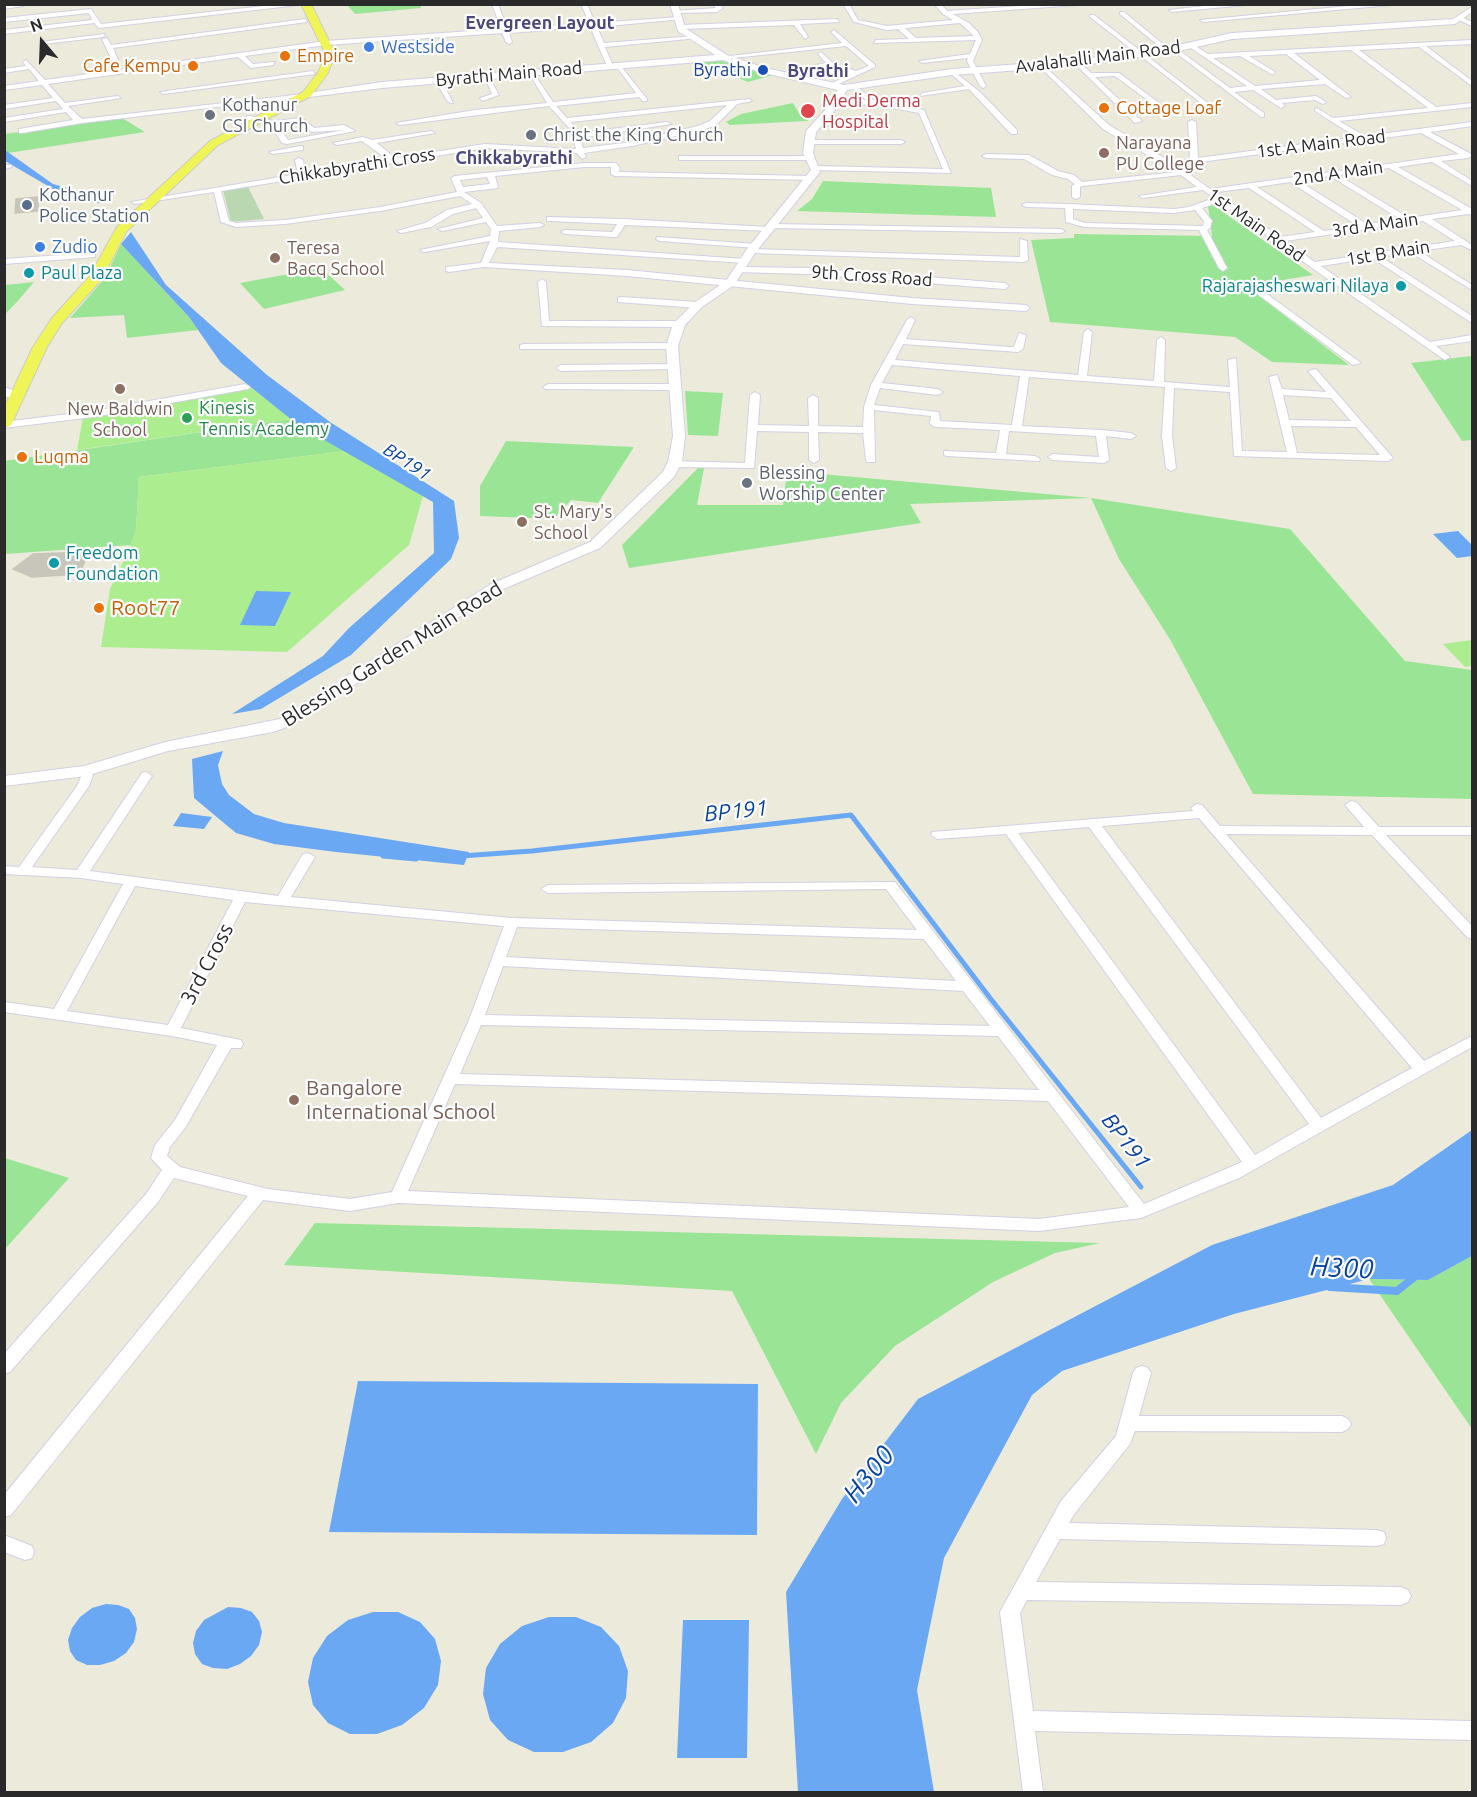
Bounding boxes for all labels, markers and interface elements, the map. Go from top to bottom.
north arrow [12,12,72,72]
district label: Evergreen Layout [465,12,615,34]
text: N [28,15,45,35]
place label: Westside [381,36,455,58]
street label: Avalahalli Main Road [1014,36,1182,78]
marker: Westside [362,40,376,54]
place label: Empire [297,45,354,67]
marker: Empire [278,49,292,63]
place label: Cafe Kempu [83,55,181,77]
street label: Byrathi Main Road [435,57,583,91]
marker: Cafe Kempu [186,59,200,73]
place label: Byrathi [693,59,751,81]
district label: Byrathi [787,60,849,82]
marker: Byrathi [756,63,770,77]
place label: Medi Derma Hospital [822,90,921,132]
place label: Kothanur CSI Church [222,94,308,136]
place label: Cottage Loaf [1116,97,1221,119]
marker: Cottage Loaf [1097,101,1111,115]
marker: Medi Derma Hospital [799,102,817,120]
marker: Kothanur CSI Church [203,108,217,122]
place label: Christ the King Church [543,124,723,146]
street label: 1st A Main Road [1255,125,1387,163]
marker: Christ the King Church [524,128,538,142]
place label: Narayana PU College [1116,132,1204,174]
street label: Chikkabyrathi Cross [277,143,437,189]
marker: Narayana PU College [1097,146,1111,160]
district label: Chikkabyrathi [455,147,573,169]
street label: 2nd A Main [1292,156,1384,190]
street label: 1st Main Road [1203,183,1309,267]
place label: Kothanur Police Station [39,184,150,226]
marker: Kothanur Police Station [20,198,34,212]
street label: 3rd A Main [1330,208,1420,242]
place label: Zudio [52,236,98,258]
street label: 1st B Main [1345,236,1431,270]
place label: Teresa Bacq School [287,237,385,280]
marker: Zudio [33,240,47,254]
marker: Teresa Bacq School [268,251,282,265]
street label: 9th Cross Road [811,261,933,291]
place label: Paul Plaza [41,262,122,284]
marker: Paul Plaza [22,266,36,280]
place label: Rajarajasheswari Nilaya [1202,275,1389,297]
marker: Rajarajasheswari Nilaya [1394,279,1408,293]
marker: New Baldwin School [113,382,127,396]
place label: Kinesis Tennis Academy [199,397,329,440]
place label: New Baldwin School [67,398,173,440]
marker: Kinesis Tennis Academy [180,411,194,425]
water label: BP191 [379,439,435,485]
place label: Luqma [34,446,89,468]
marker: Luqma [15,450,29,464]
place label: Blessing Worship Center [759,462,885,504]
marker: Blessing Worship Center [740,476,754,490]
place label: St. Mary's School [534,501,612,544]
marker: St. Mary's School [515,515,529,529]
place label: Freedom Foundation [66,542,159,584]
marker: Freedom Foundation [47,556,61,570]
street label: Blessing Garden Main Road [277,576,507,732]
place label: Root77 [111,595,181,621]
marker: Root77 [92,601,106,615]
water label: BP191 [703,795,769,827]
street label: 3rd Cross [175,919,239,1009]
place label: Bangalore International School [306,1075,495,1125]
marker: Bangalore International School [287,1093,301,1107]
water label: BP191 [1096,1108,1156,1174]
water label: H300 [1309,1250,1375,1286]
water label: H300 [836,1439,902,1509]

